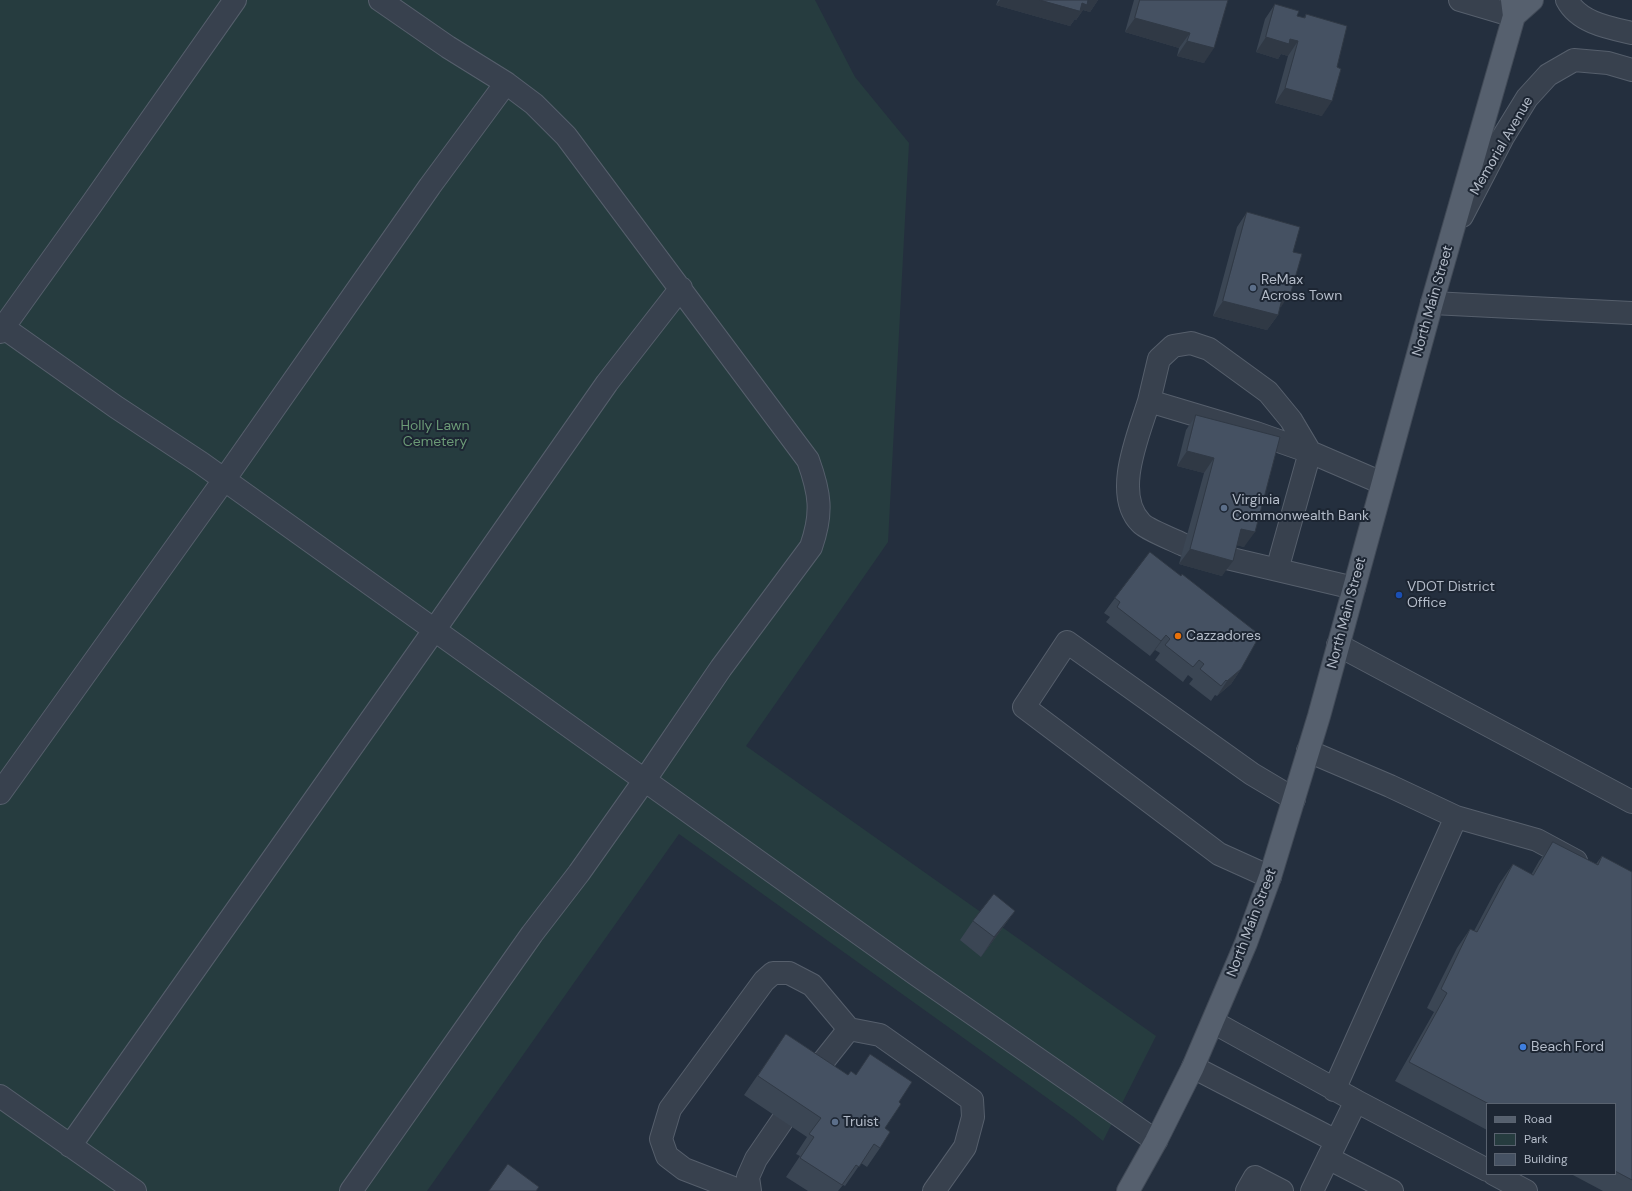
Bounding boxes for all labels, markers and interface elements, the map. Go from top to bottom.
street label: Memorial Avenue [1467,94,1537,198]
street label: North Main Street [1409,244,1457,358]
place label: ReMax Across Town [1261,272,1342,304]
marker: ReMax Across Town [1248,283,1258,293]
park label: Holly Lawn Cemetery [400,418,470,450]
place label: Virginia Commonwealth Bank [1232,492,1369,524]
marker: Virginia Commonwealth Bank [1219,503,1229,513]
street label: North Main Street [1324,555,1370,671]
place label: VDOT District Office [1407,579,1495,612]
marker: VDOT District Office [1394,590,1404,600]
place label: Cazzadores [1186,628,1261,644]
marker: Cazzadores [1173,631,1183,641]
street label: North Main Street [1224,866,1280,980]
place label: Beach Ford [1531,1039,1604,1055]
marker: Beach Ford [1518,1042,1528,1052]
legend [1486,1103,1616,1175]
text: Road [1524,1111,1552,1127]
place label: Truist [843,1114,879,1130]
marker: Truist [830,1117,840,1127]
text: Park [1524,1131,1548,1147]
text: Building [1524,1151,1568,1167]

